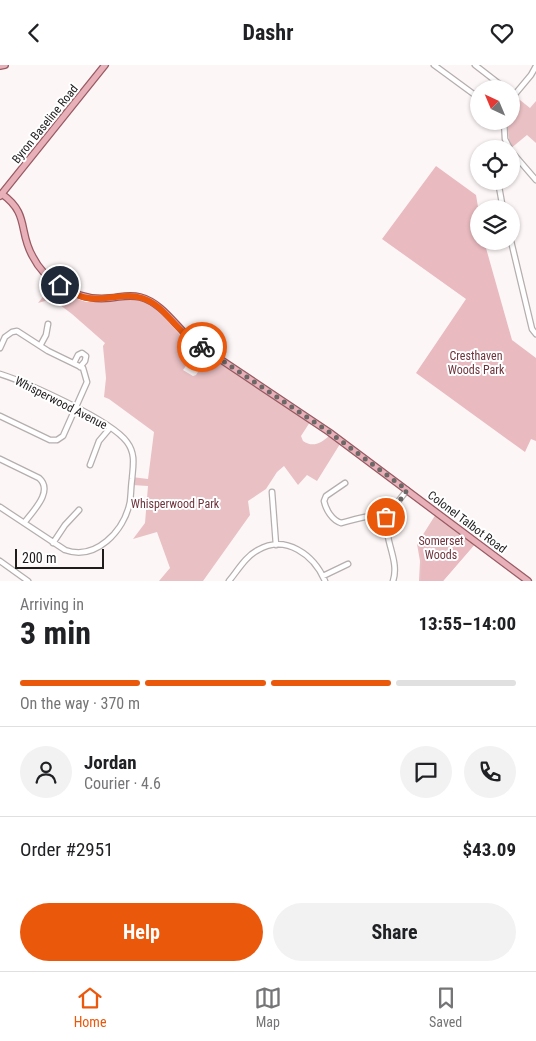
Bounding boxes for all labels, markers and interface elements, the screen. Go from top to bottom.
icon: back [20,19,48,47]
icon: heart [488,19,516,47]
text: Dashr [243,20,293,45]
north arrow [470,80,520,130]
map controls [470,80,520,250]
street label: Byron Baseline Road [9,82,81,166]
button: locate [470,140,520,190]
button: layers [470,200,520,250]
pin [39,264,81,306]
icon: home [46,271,74,299]
courier [177,322,227,372]
icon: bike [188,333,216,361]
park label: Cresthaven Woods Park [448,349,505,377]
street label: Whisperwood Avenue [13,374,110,432]
street label: Colonel Talbot Road [425,488,509,556]
pin [365,496,407,538]
park label: Whisperwood Park [131,497,220,511]
icon: bag [372,503,400,531]
park label: Somerset Woods [418,534,464,562]
scale bar [15,546,104,569]
text: 200 m [22,550,57,566]
text: Arriving in [20,595,84,614]
text: 13:55–14:00 [418,612,516,635]
text: 3 min [20,614,91,652]
text: On the way · 370 m [20,694,140,713]
button: person [20,746,72,798]
button: chat [400,746,452,798]
button: phone [464,746,516,798]
text: Jordan [84,751,137,774]
text: Courier · 4.6 [84,774,161,793]
text: Order #2951 [20,838,113,861]
text: $43.09 [462,838,516,861]
button: Help [20,903,263,961]
button: Share [273,903,516,961]
tab: Home [74,984,106,1030]
tab: Map [254,984,282,1030]
tab: Saved [429,984,462,1030]

